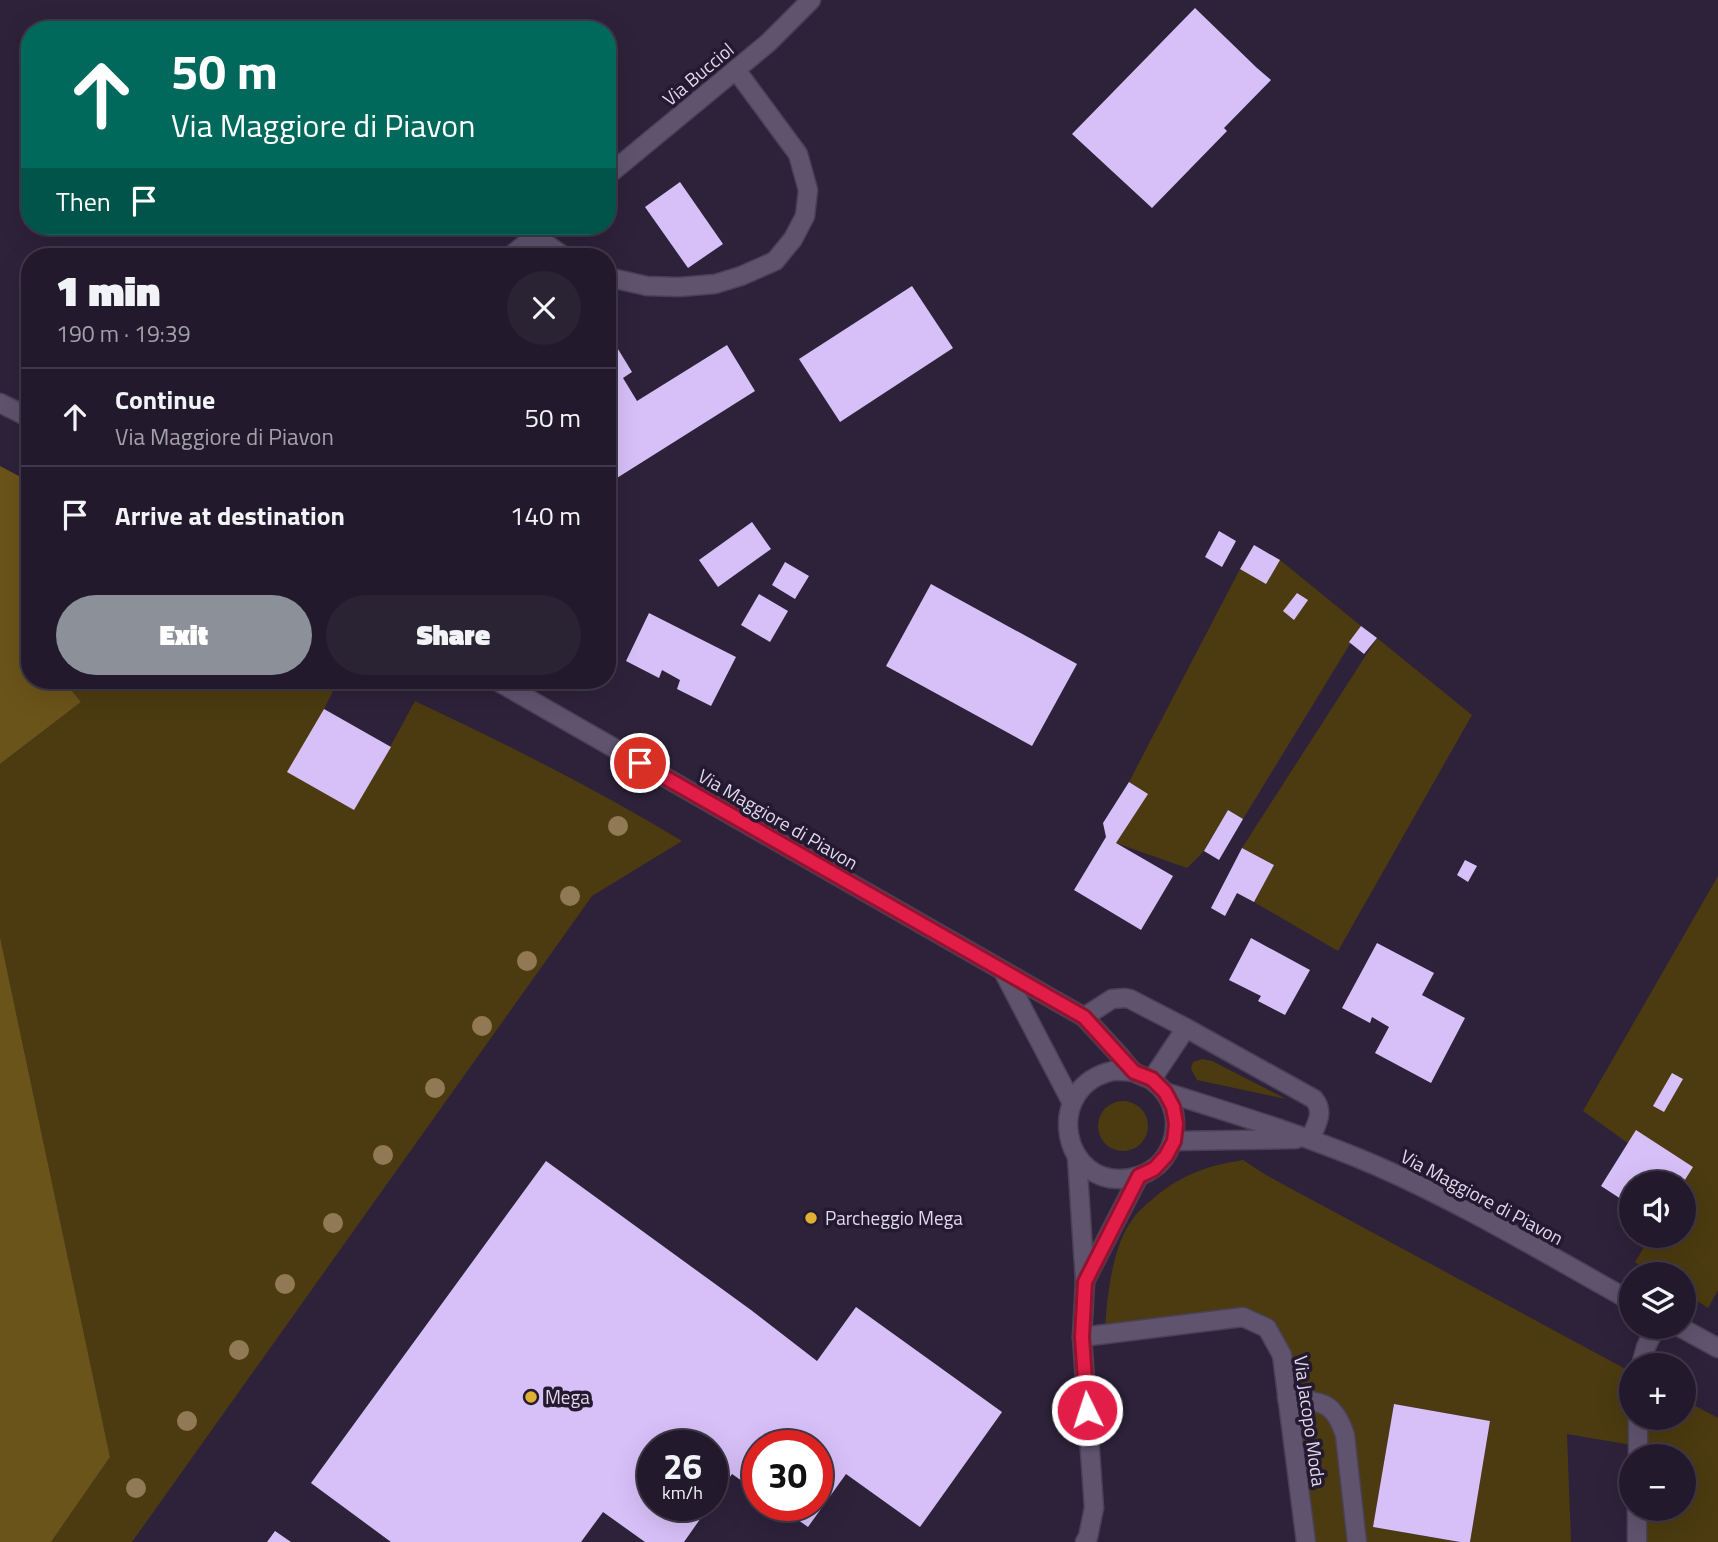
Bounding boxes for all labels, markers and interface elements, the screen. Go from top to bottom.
text: 50 m [171,33,278,108]
street label: Via Bucciol [656,35,740,112]
icon: ahead [56,49,147,140]
text: Via Maggiore di Piavon [171,101,475,149]
text: Then [56,182,111,221]
icon: arrive [125,182,163,220]
text: 1 min [56,258,160,322]
button: close [507,271,581,345]
text: 190 m · 19:39 [56,316,191,351]
text: Continue [115,380,215,419]
icon: ahead [56,398,94,436]
text: 50 m [524,398,581,437]
text: Via Maggiore di Piavon [115,419,334,454]
icon: arrive [56,496,94,534]
text: Arrive at destination [115,496,345,535]
text: 140 m [510,496,581,535]
button: Exit [56,595,312,675]
button: Share [326,595,581,675]
pin [610,733,670,793]
icon: arrive [621,744,659,782]
street label: Via Maggiore di Piavon [693,761,864,876]
street label: Via Maggiore di Piavon [1396,1141,1569,1252]
map controls [1619,1171,1696,1521]
button: sound [1619,1171,1696,1248]
place label: Parcheggio Mega [825,1203,963,1232]
marker: Parcheggio Mega [803,1210,819,1226]
button: layers [1619,1262,1696,1339]
button: + [1619,1353,1696,1430]
street label: Via Jacopo Moda [1287,1354,1334,1489]
position arrow [1050,1373,1124,1447]
place label: Mega [545,1382,590,1411]
marker: Mega [523,1389,539,1405]
speed limit sign: 30 [742,1430,833,1521]
text: 26 [663,1439,702,1493]
button: − [1619,1444,1696,1521]
text: km/h [662,1479,703,1506]

